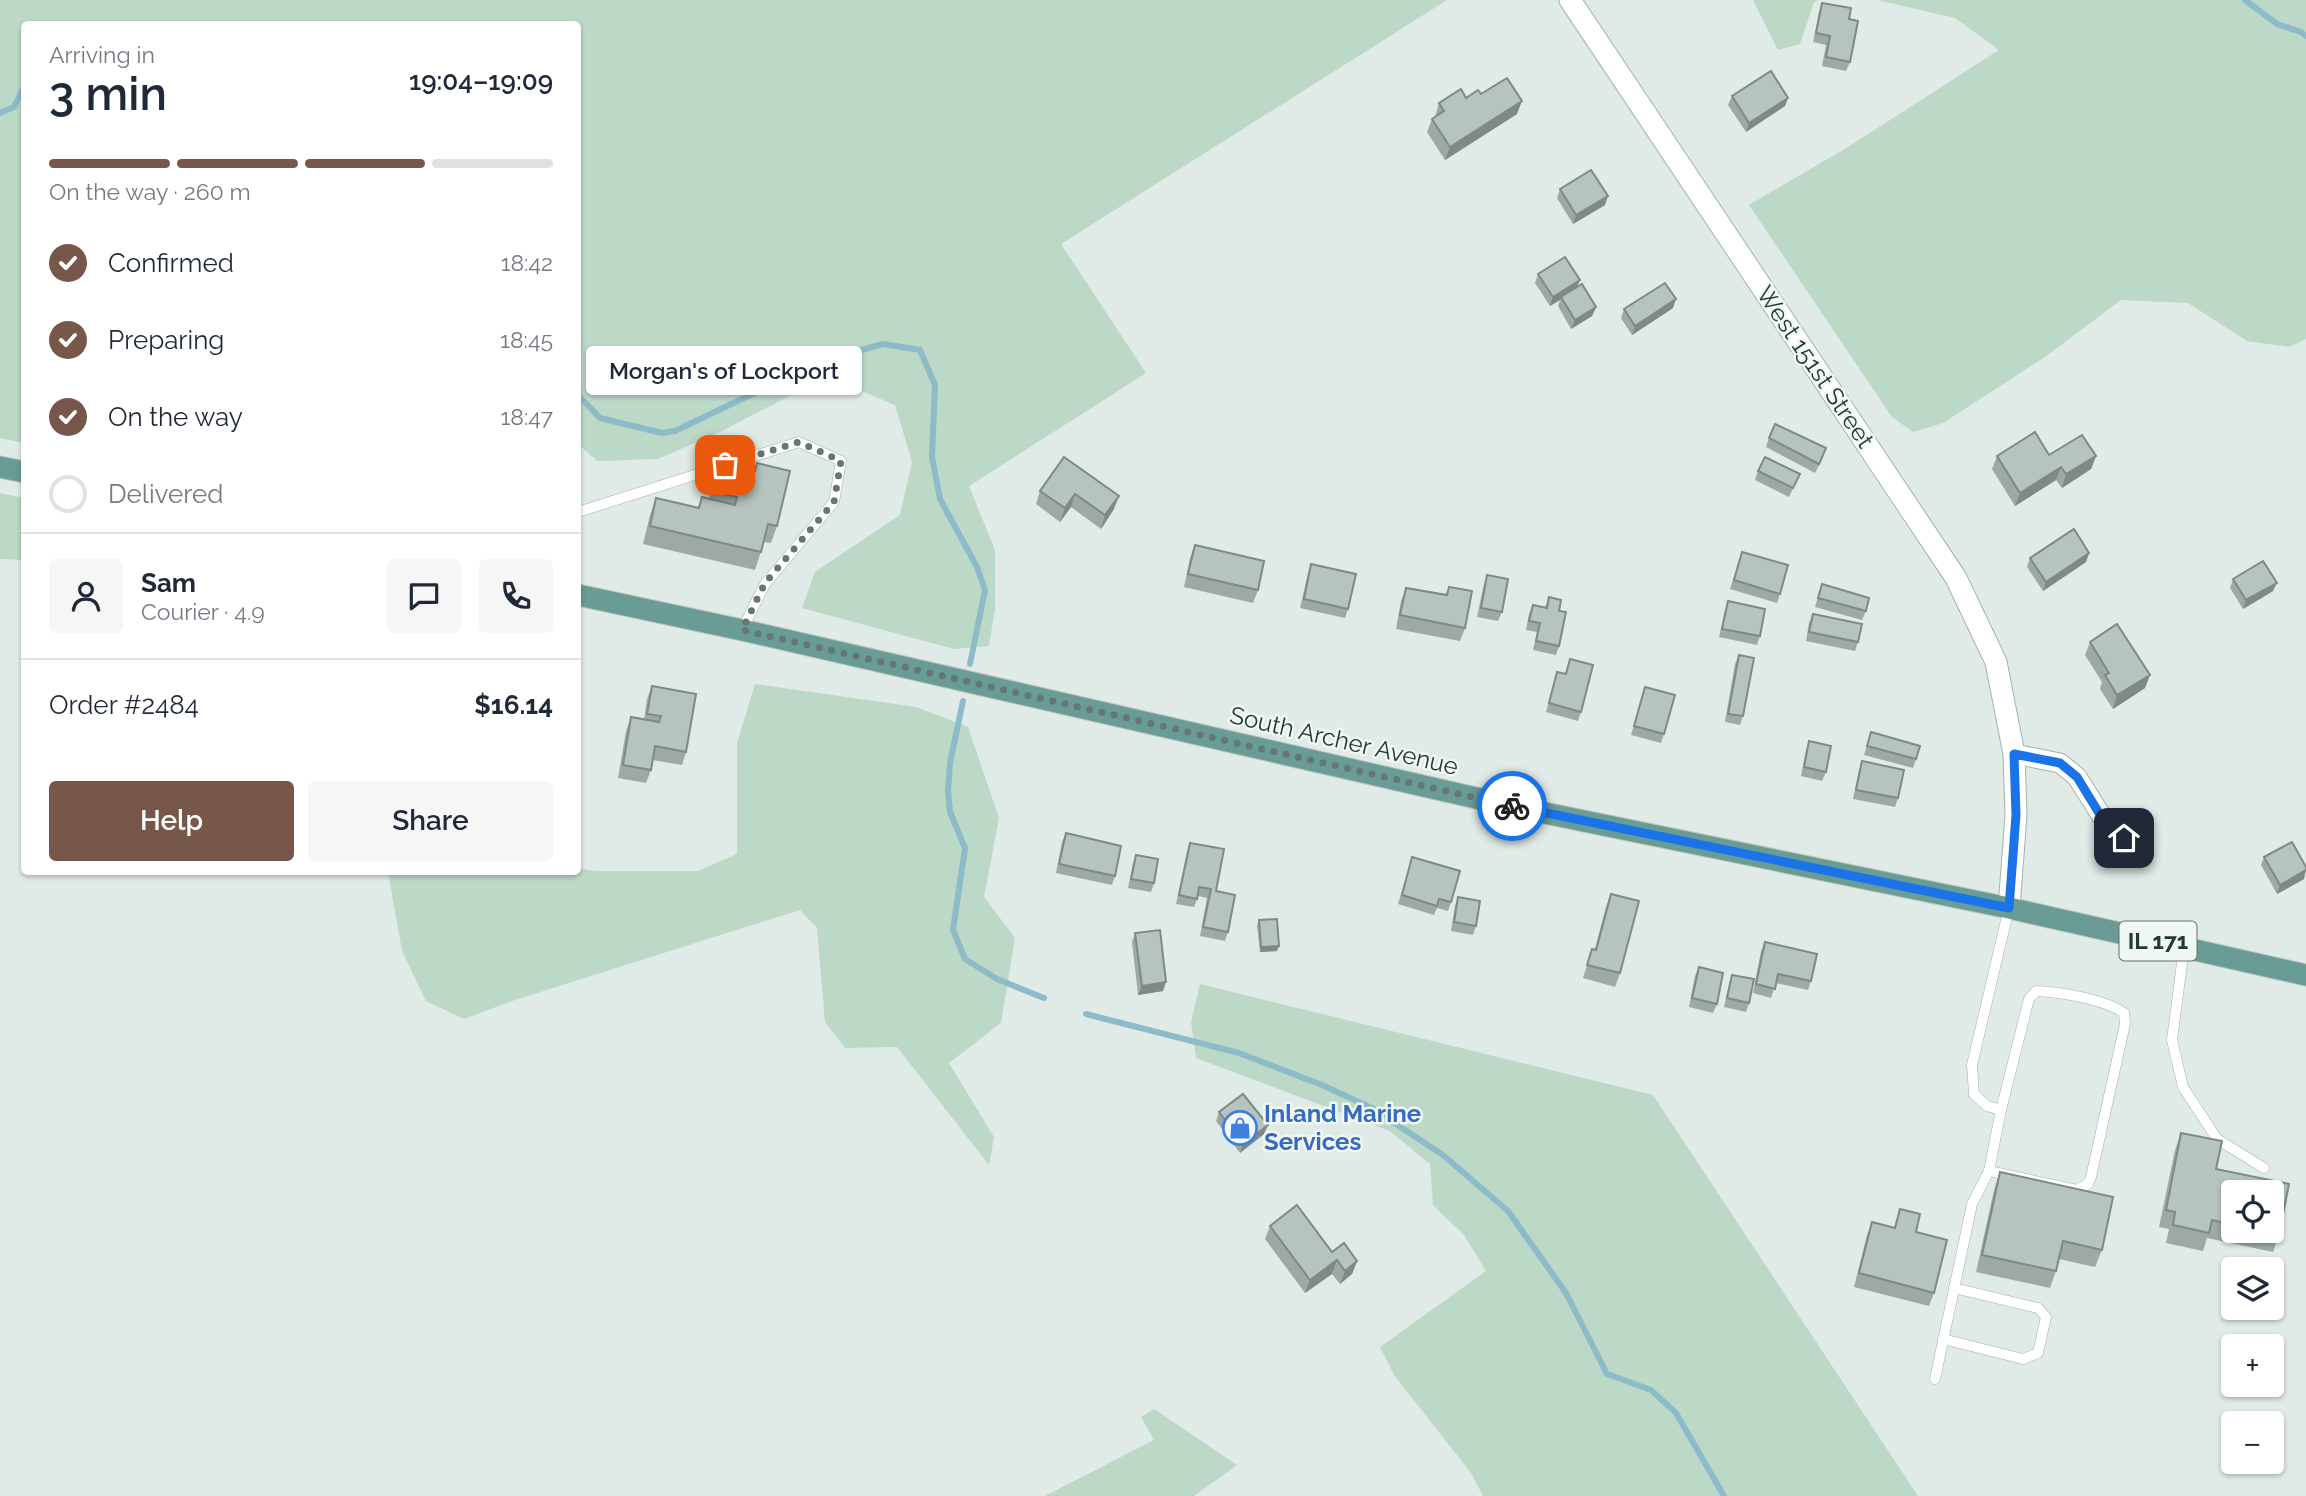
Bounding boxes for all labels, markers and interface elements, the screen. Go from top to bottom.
text: Arriving in [49,41,155,68]
text: 19:04–19:09 [409,66,553,96]
text: 3 min [49,67,167,121]
text: On the way · 260 m [49,178,251,205]
icon: check [49,244,87,282]
text: Confirmed [108,248,234,278]
text: 18:42 [501,249,553,276]
street label: West 151st Street [1750,280,1880,453]
icon: check [49,321,87,359]
text: Preparing [108,325,224,355]
text: 18:45 [500,326,553,353]
callout: Morgan's of Lockport [587,346,863,395]
text: Morgan's of Lockport [609,357,839,384]
icon: check [49,398,87,436]
text: On the way [108,402,243,432]
text: 18:47 [500,403,553,430]
pin [695,435,755,495]
icon: bag [706,446,744,484]
text: Delivered [108,479,223,509]
button: person [49,559,123,633]
button: chat [387,559,461,633]
button: phone [479,559,553,633]
text: Sam [141,568,196,598]
text: Courier · 4.9 [141,598,265,625]
text: Order #2484 [49,690,199,720]
text: $16.14 [474,690,553,720]
street label: South Archer Avenue [1227,700,1461,781]
courier [1477,771,1547,841]
button: Help [49,781,294,861]
button: Share [308,781,553,861]
icon: bike [1493,787,1531,825]
pin [2094,808,2154,868]
icon: home [2105,819,2143,857]
road number: IL 171 [2120,922,2196,960]
place label: Inland Marine Services [1264,1099,1421,1156]
shop icon: Inland Marine Services [1221,1109,1259,1147]
map controls [2221,1180,2284,1474]
button: locate [2221,1180,2284,1243]
button: layers [2221,1257,2284,1320]
button: + [2221,1334,2284,1397]
button: − [2221,1411,2284,1474]

